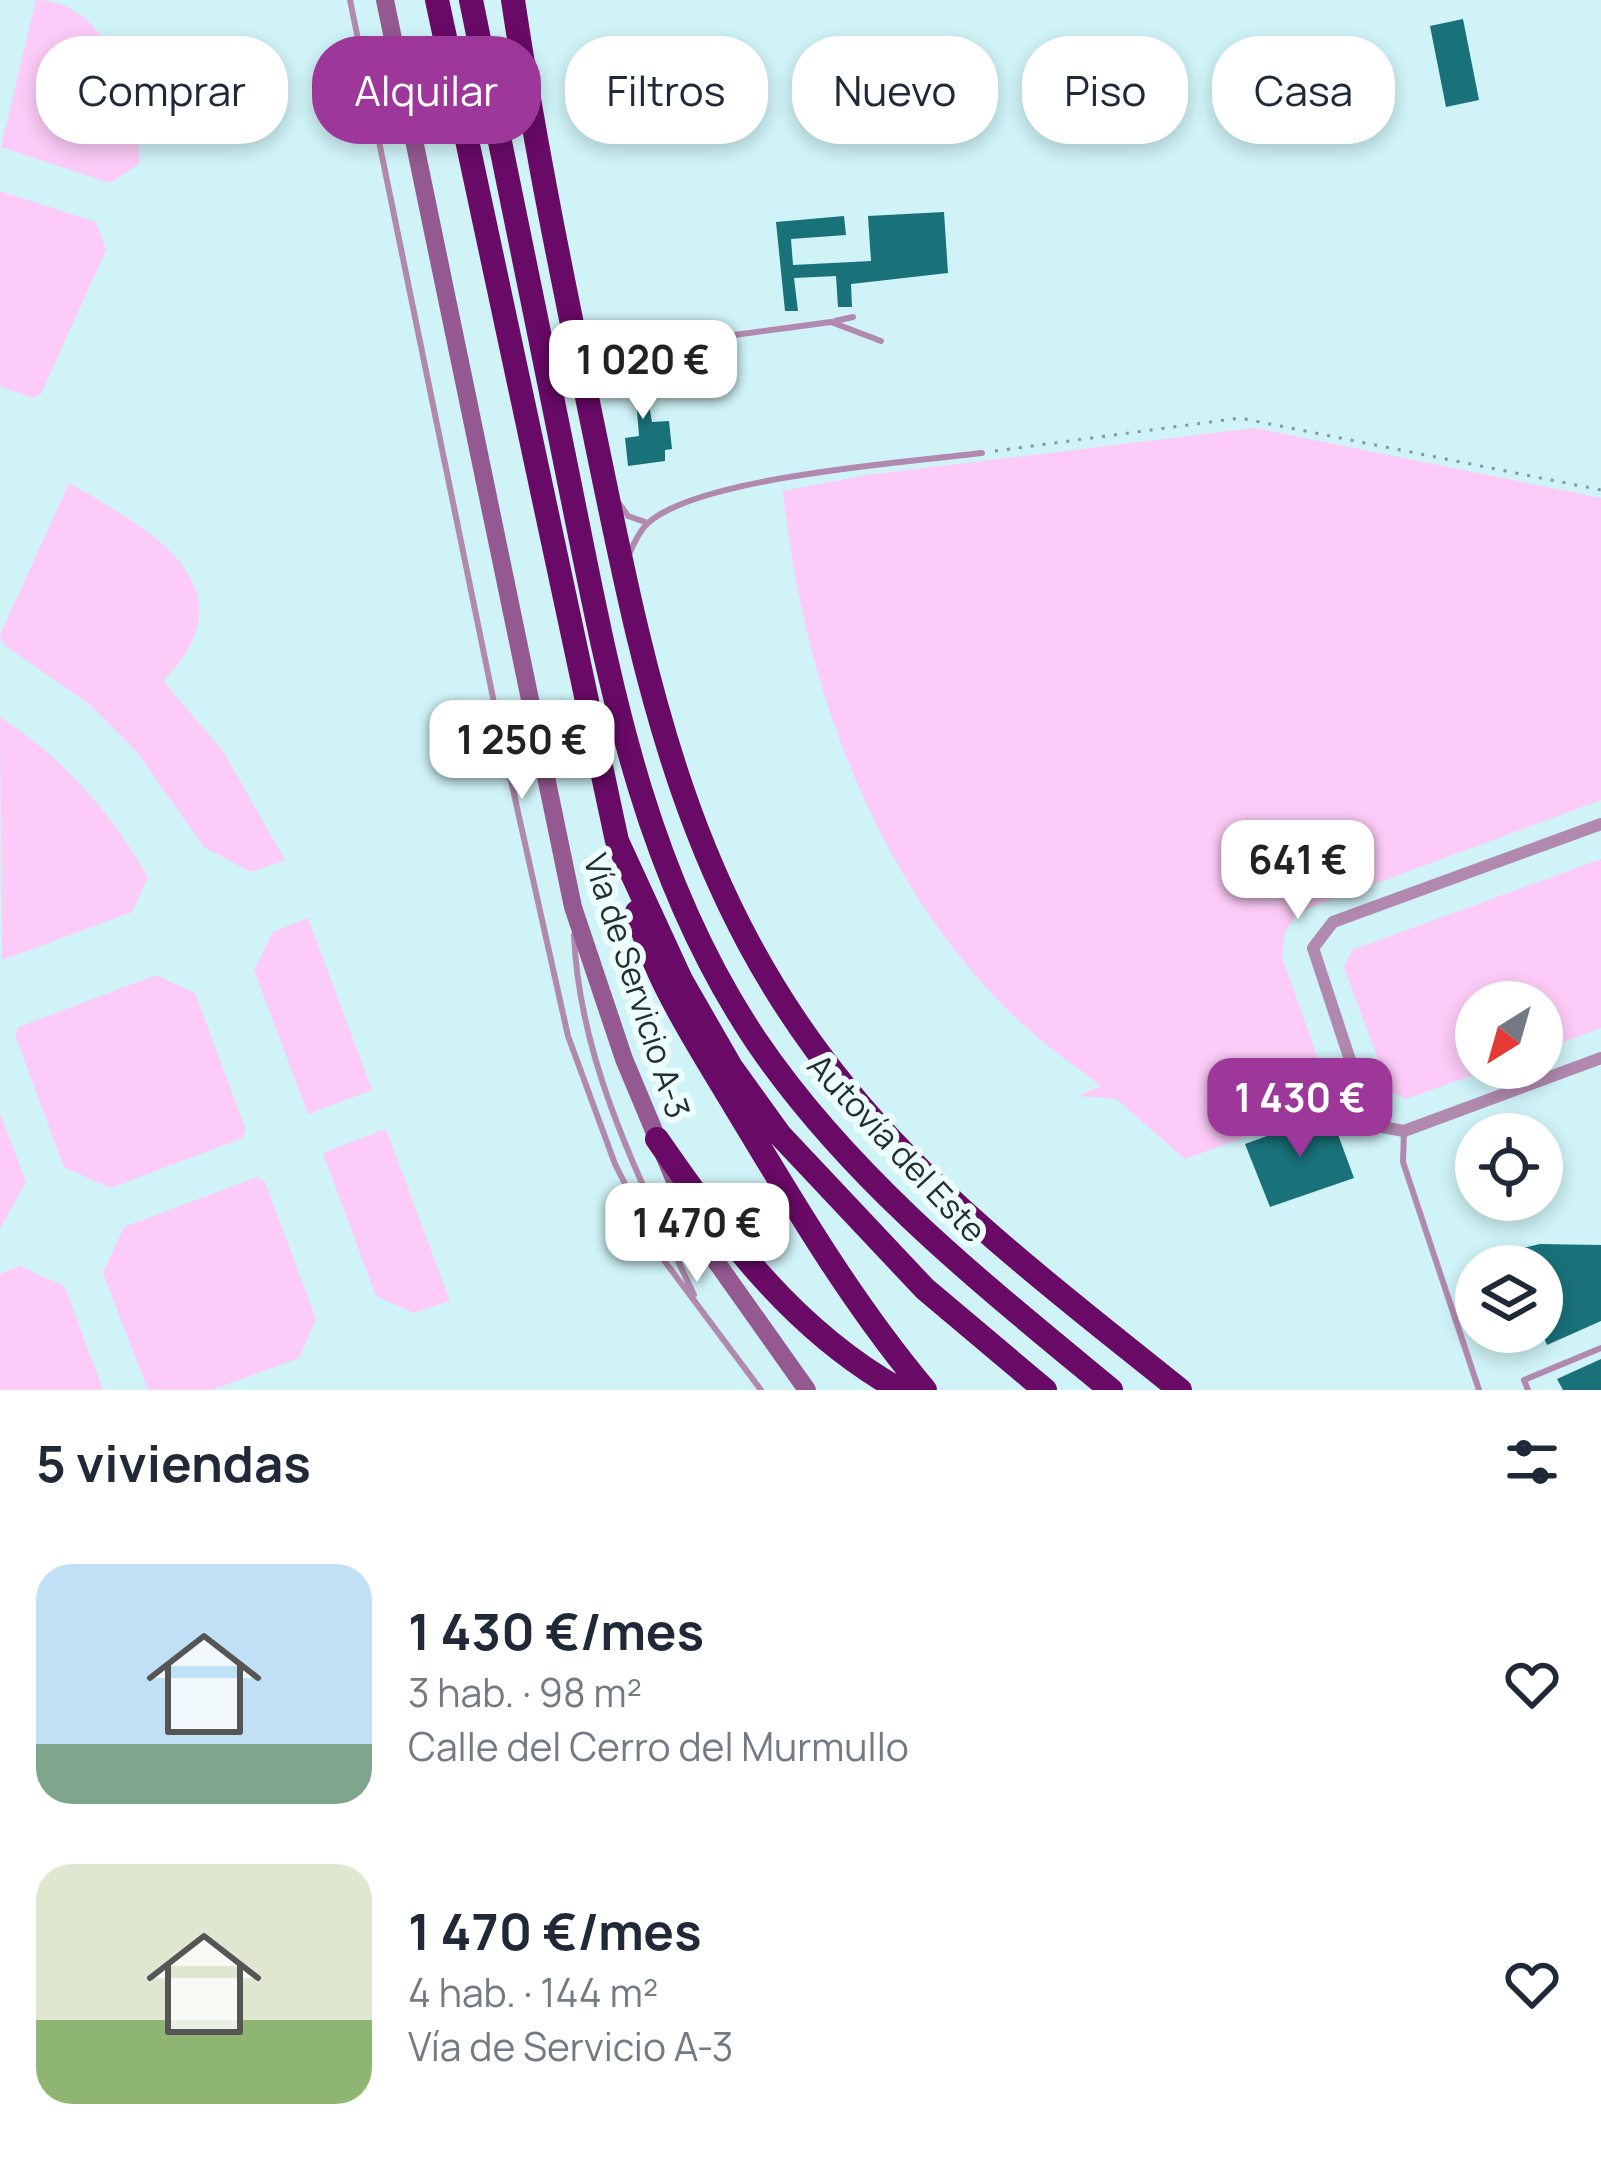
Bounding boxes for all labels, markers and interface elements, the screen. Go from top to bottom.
chip: Comprar [36,36,288,144]
chip: Alquilar [312,36,541,144]
chip: Filtros [565,36,768,144]
chip: Nuevo [792,36,998,144]
chip: Piso [1022,36,1188,144]
chip: Casa [1212,36,1395,144]
pin: 1 020 € [532,320,754,422]
text: 1 020 € [576,332,710,386]
pin: 1 250 € [411,700,633,802]
text: 1 250 € [456,712,588,766]
pin: 641 € [1214,820,1382,922]
text: 641 € [1248,832,1348,886]
street label: Vía de Servicio A-3 [574,848,701,1124]
north arrow [1455,981,1563,1089]
map controls [1455,981,1563,1353]
street label: Autovía del Este [798,1044,996,1252]
pin: 1 430 € [1189,1058,1411,1160]
text: 1 430 € [1234,1070,1366,1124]
button: locate [1455,1113,1563,1221]
pin: 1 470 € [586,1183,808,1285]
text: 1 470 € [632,1195,762,1249]
button: layers [1455,1245,1563,1353]
text: 5 viviendas [36,1428,311,1497]
icon: filters [1499,1429,1565,1495]
text: 1 430 €/mes [408,1596,704,1665]
icon: home [132,1612,276,1756]
icon: heart [1499,1651,1565,1717]
text: 3 hab. · 98 m² [408,1665,642,1719]
text: Calle del Cerro del Murmullo [408,1719,909,1773]
text: 1 470 €/mes [408,1896,702,1965]
icon: home [132,1912,276,2056]
icon: heart [1499,1951,1565,2017]
text: 4 hab. · 144 m² [408,1965,658,2019]
text: Vía de Servicio A-3 [408,2019,733,2073]

